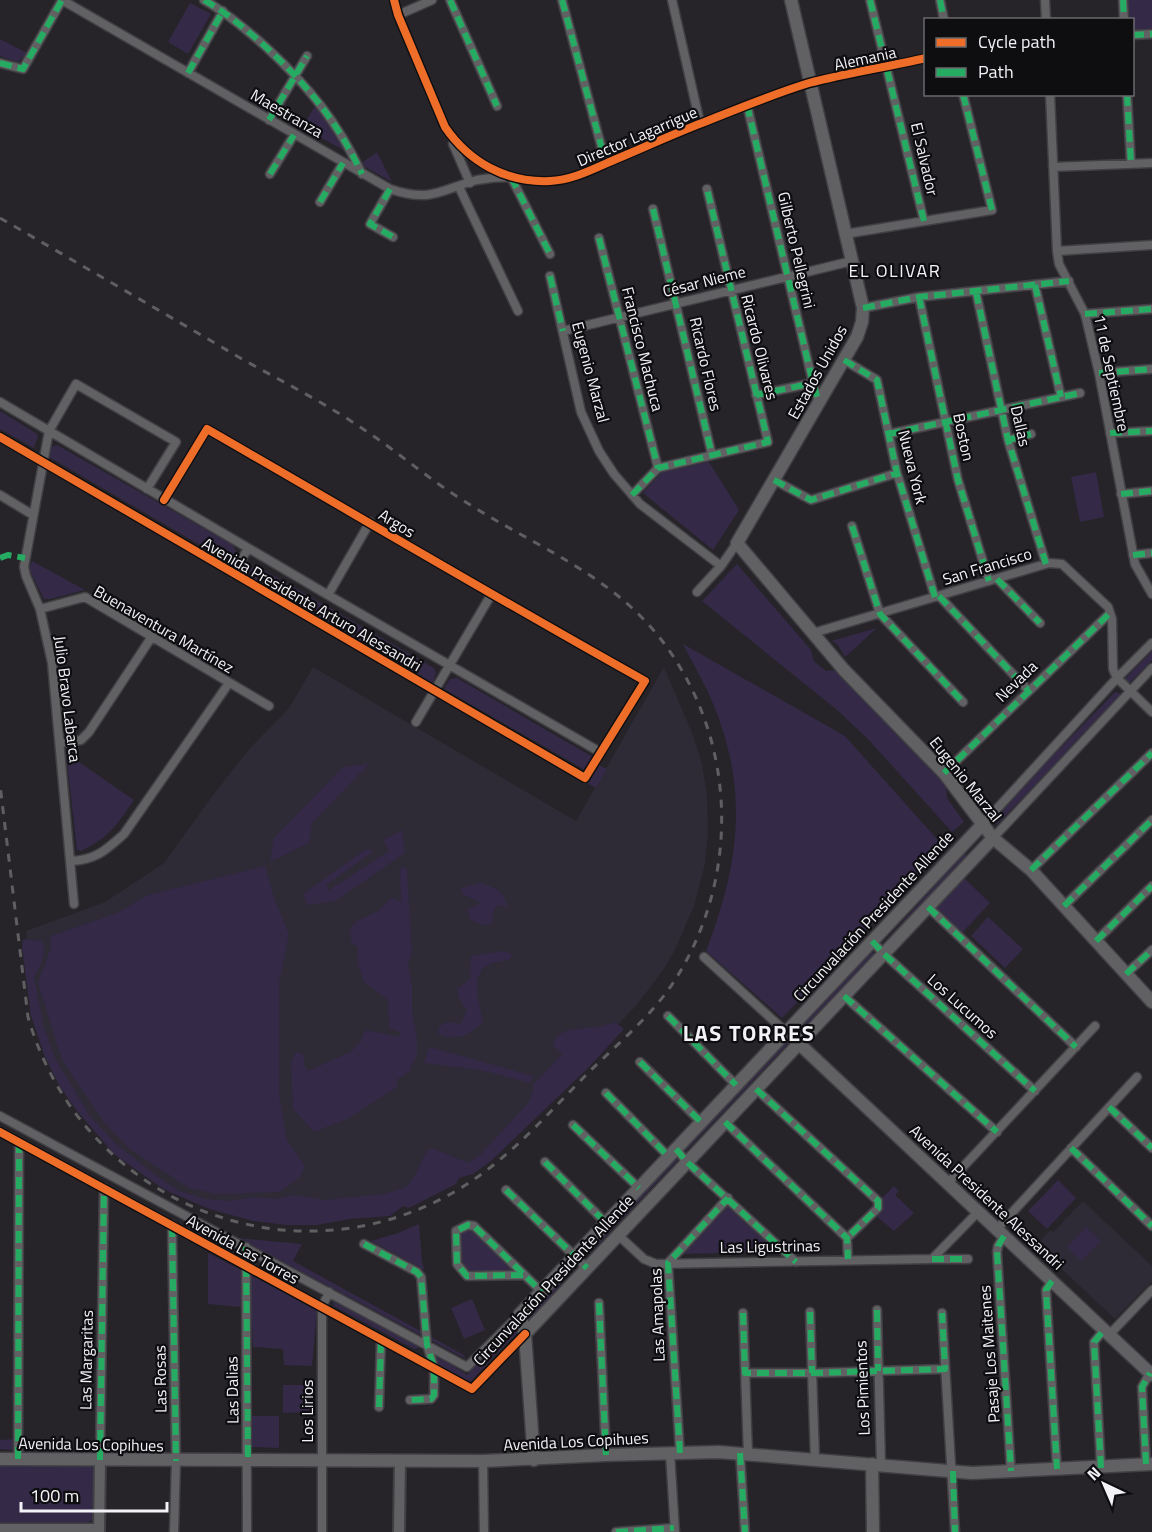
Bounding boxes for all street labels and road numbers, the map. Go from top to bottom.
street label: Alemania [832,40,898,76]
street label: Maestranza [246,83,328,143]
street label: Director Lagarrigue [573,100,701,172]
street label: El Salvador [905,120,945,198]
street label: Gilberto Pellegrini [772,189,822,311]
street label: César Nieme [660,259,748,303]
street label: Francisco Machuca [616,284,670,414]
street label: Ricardo Olivares [735,292,785,402]
street label: 11 de Septiembre [1088,312,1136,434]
street label: Ricardo Flores [684,315,728,413]
street label: Eugenio Marzal [566,319,616,425]
street label: Estados Unidos [781,320,853,424]
street label: Dallas [1005,403,1037,449]
street label: Boston [947,411,981,463]
street label: Nueva York [892,427,934,507]
street label: Argos [374,503,420,543]
street label: Avenida Presidente Arturo Alessandri [198,531,426,677]
street label: San Francisco [939,541,1035,591]
street label: Buenaventura Martínez [89,579,239,679]
street label: Julio Bravo Labarca [48,634,88,764]
street label: Nevada [989,655,1043,707]
street label: Eugenio Marzal [924,731,1008,827]
street label: Circunvalación Presidente Allende [787,825,959,1007]
street label: Los Lucumos [922,968,1004,1044]
street label: Avenida Presidente Alessandri [904,1119,1070,1275]
street label: Circunvalación Presidente Allende [467,1189,639,1371]
street label: Avenida Las Torres [182,1208,304,1290]
street label: Las Ligustrinas [719,1233,821,1259]
street label: Las Amapolas [643,1268,671,1362]
street label: Pasaje Los Maitenes [972,1284,1006,1424]
street label: Las Margaritas [73,1310,99,1410]
street label: Los Pimientos [848,1340,876,1436]
street label: Las Rosas [147,1345,173,1413]
street label: Las Dalias [219,1356,245,1424]
street label: Los Lirios [295,1379,319,1443]
street label: Avenida Los Copihues [503,1425,649,1457]
street label: Avenida Los Copihues [18,1431,164,1457]

